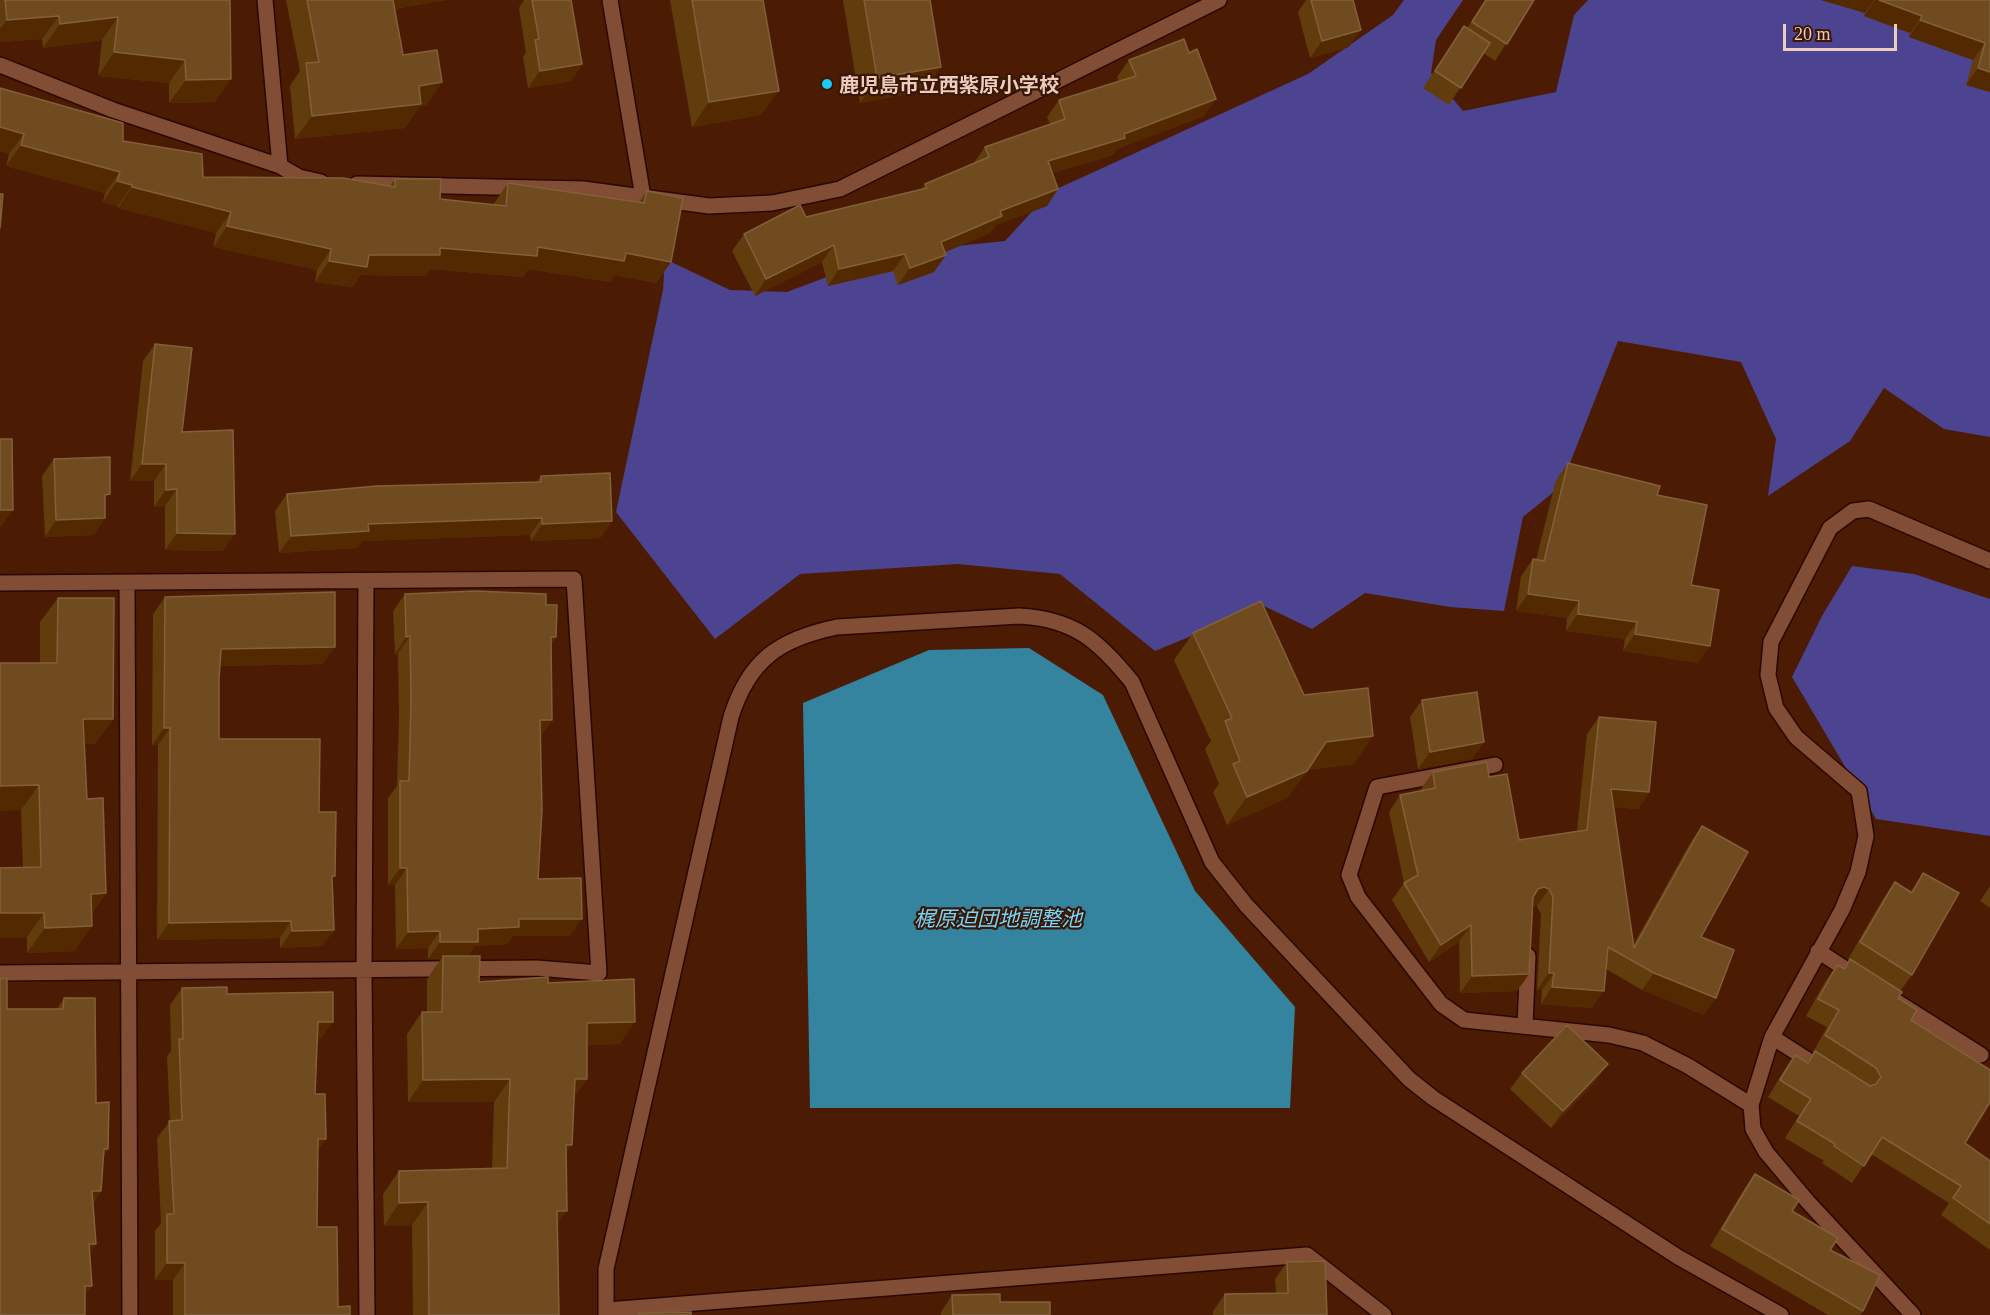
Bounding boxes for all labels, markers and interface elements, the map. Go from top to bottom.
scale bar [1786,12,1900,50]
text: 20 m [1794,24,1831,44]
place label: 鹿児島市立西紫原小学校 [839,72,1059,96]
marker: 鹿児島市立西紫原小学校 [820,77,834,91]
water label: 梶原迫団地調整池 [914,905,1082,931]

